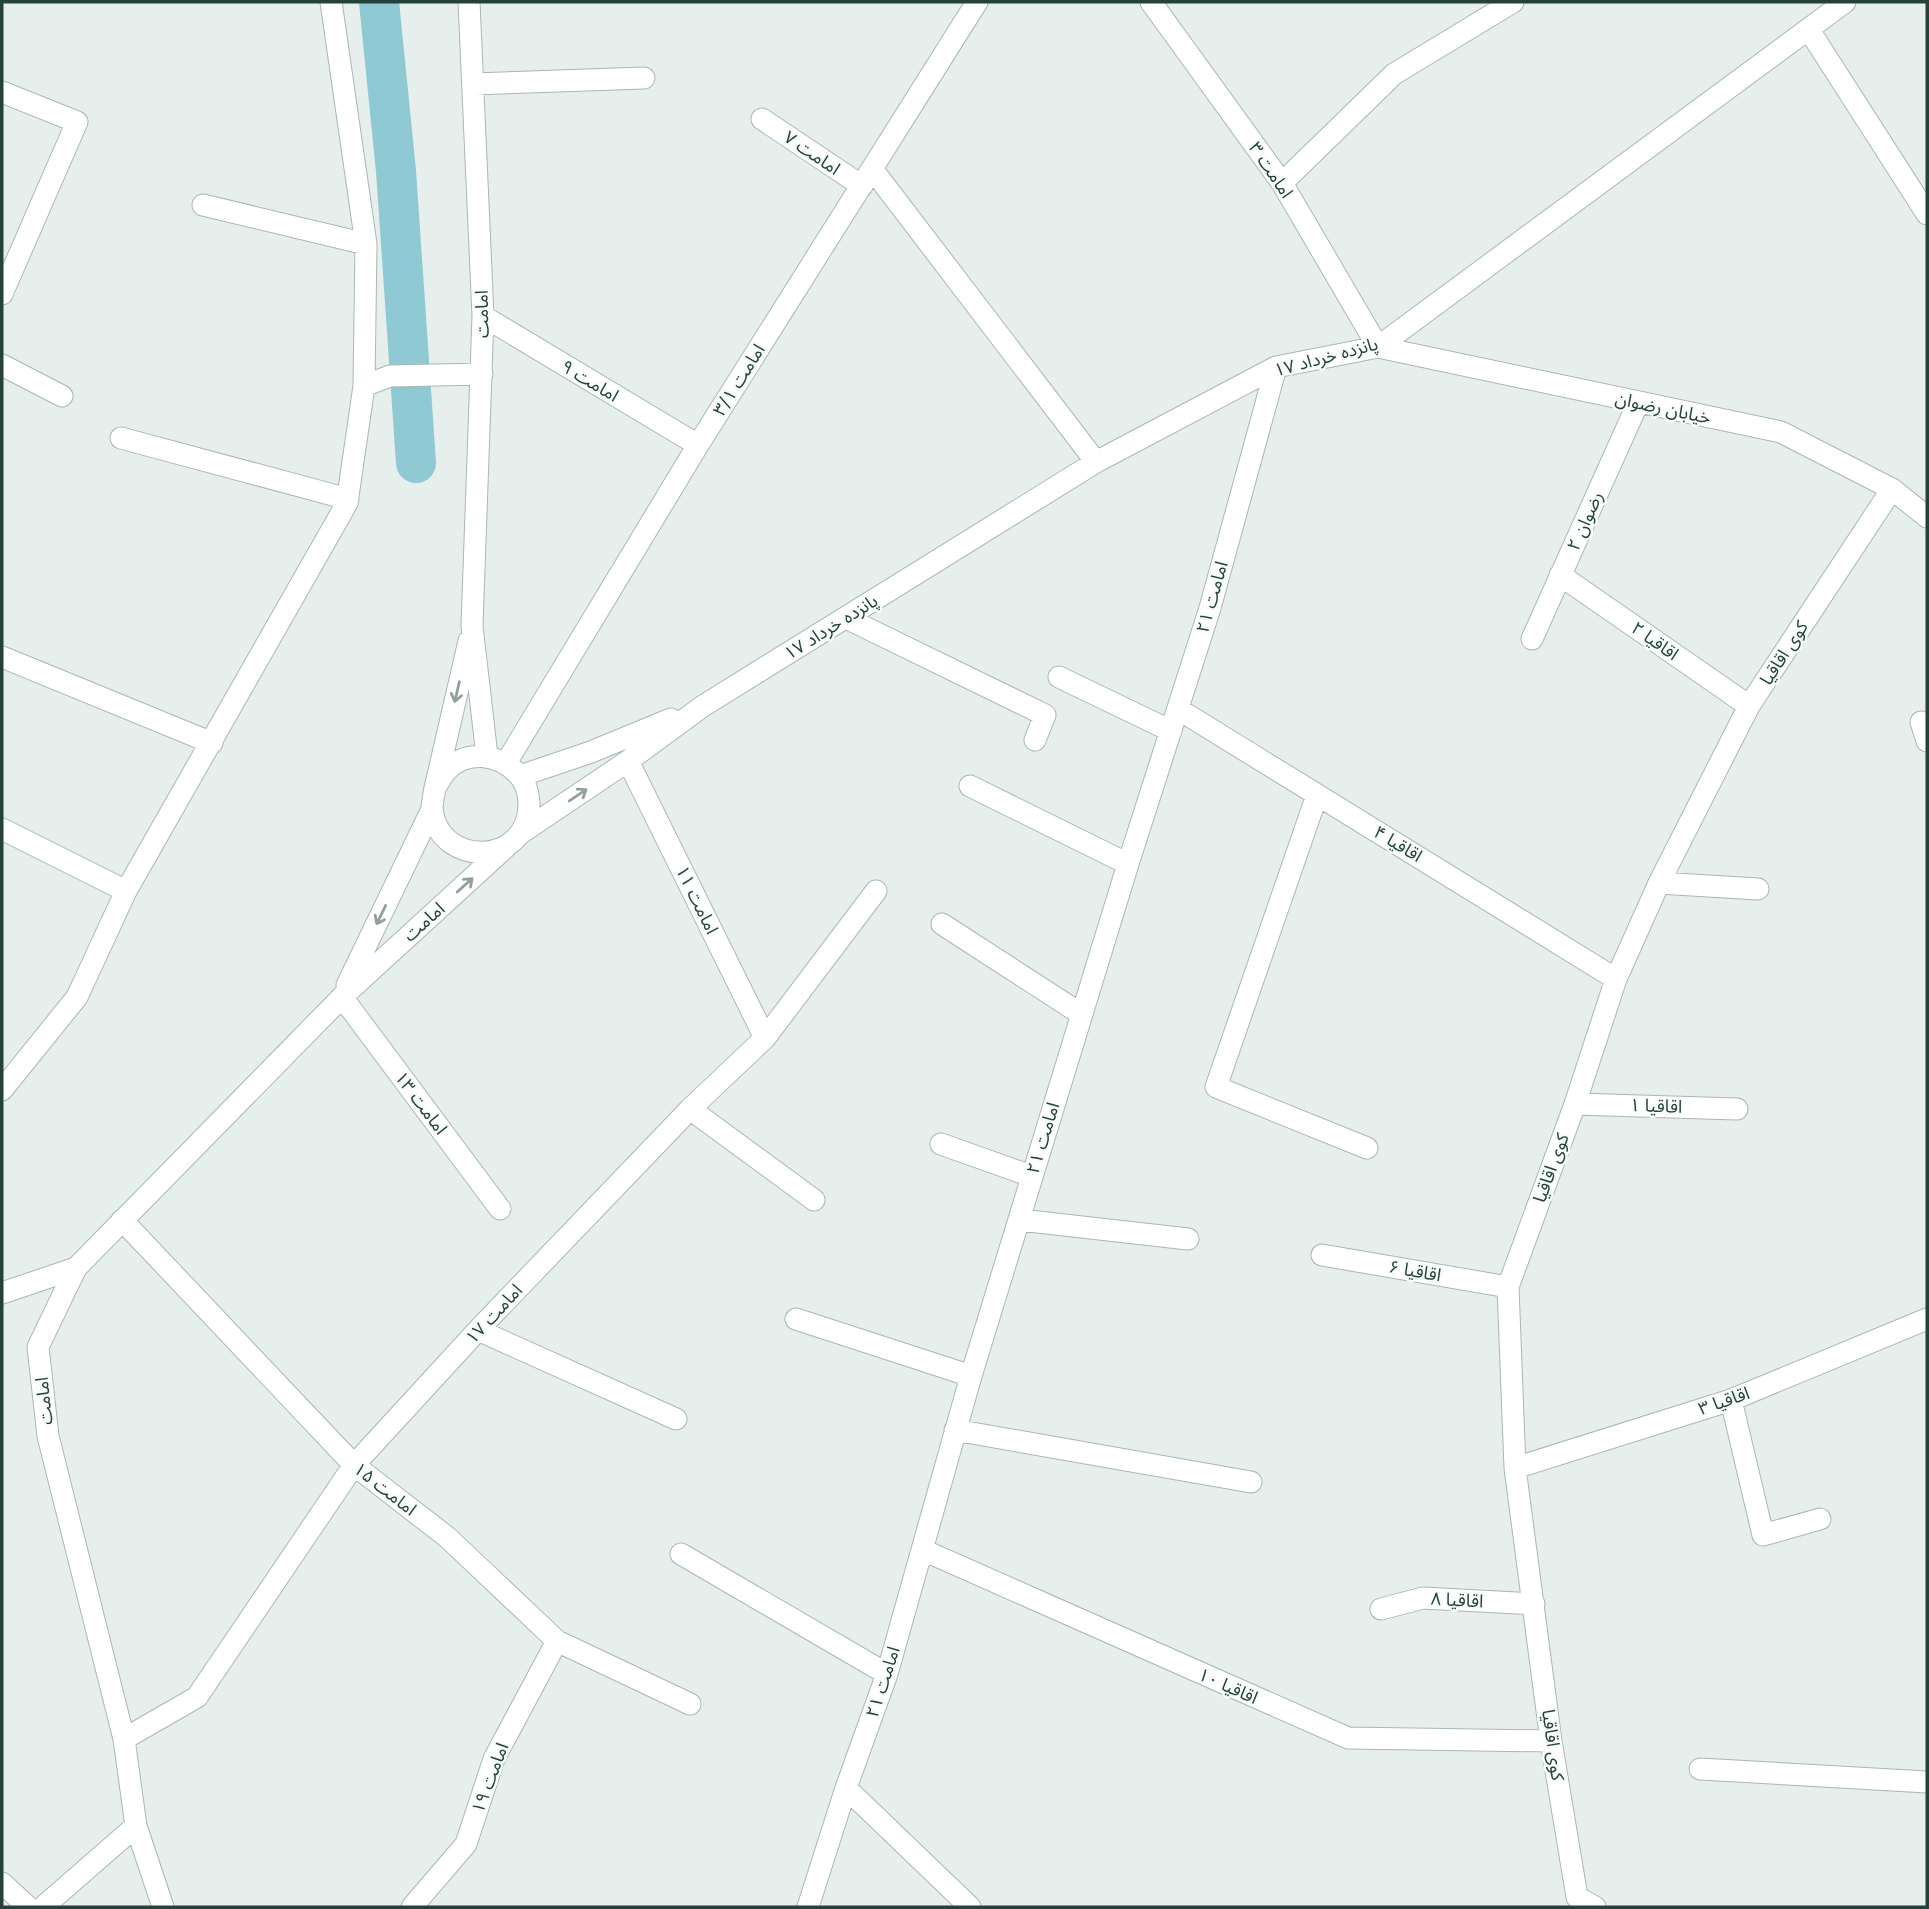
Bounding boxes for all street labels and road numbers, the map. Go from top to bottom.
street label: امامت ۷ [779,125,845,181]
street label: امامت ۳ [1243,137,1299,203]
street label: امامت [470,290,494,338]
street label: پانزده خرداد ۱۷ [1271,332,1381,382]
street label: امامت ۳/۱ [707,339,771,421]
street label: امامت ۹ [557,354,623,408]
street label: خیابان رضوان [1613,386,1713,430]
street label: رضوان ۲ [1561,488,1609,554]
street label: امامت ۲۱ [1190,558,1234,636]
street label: پانزده خرداد ۱۷ [779,589,883,665]
street label: اقاقیا ۲ [1627,616,1683,666]
street label: کوی اقاقیا [1754,616,1814,690]
street label: اقاقیا ۴ [1369,820,1427,868]
street label: امامت ۱۱ [670,862,724,938]
street label: امامت [398,897,450,947]
street label: امامت ۱۳ [389,1066,453,1140]
street label: اقاقیا ۱ [1629,1093,1683,1119]
street label: امامت ۲۱ [1021,1099,1065,1177]
street label: کوی اقاقیا [1527,1130,1575,1206]
street label: اقاقیا ۶ [1387,1255,1443,1287]
street label: امامت ۱۷ [460,1279,528,1349]
street label: امامت [30,1376,58,1426]
street label: اقاقیا ۳ [1695,1381,1753,1421]
street label: امامت ۱۵ [349,1457,421,1521]
street label: اقاقیا ۸ [1430,1587,1484,1613]
street label: امامت ۲۱ [860,1643,906,1721]
street label: اقاقیا ۱۰ [1194,1662,1262,1710]
street label: کوی اقاقیا [1536,1708,1570,1783]
street label: امامت ۱۹ [466,1739,514,1817]

